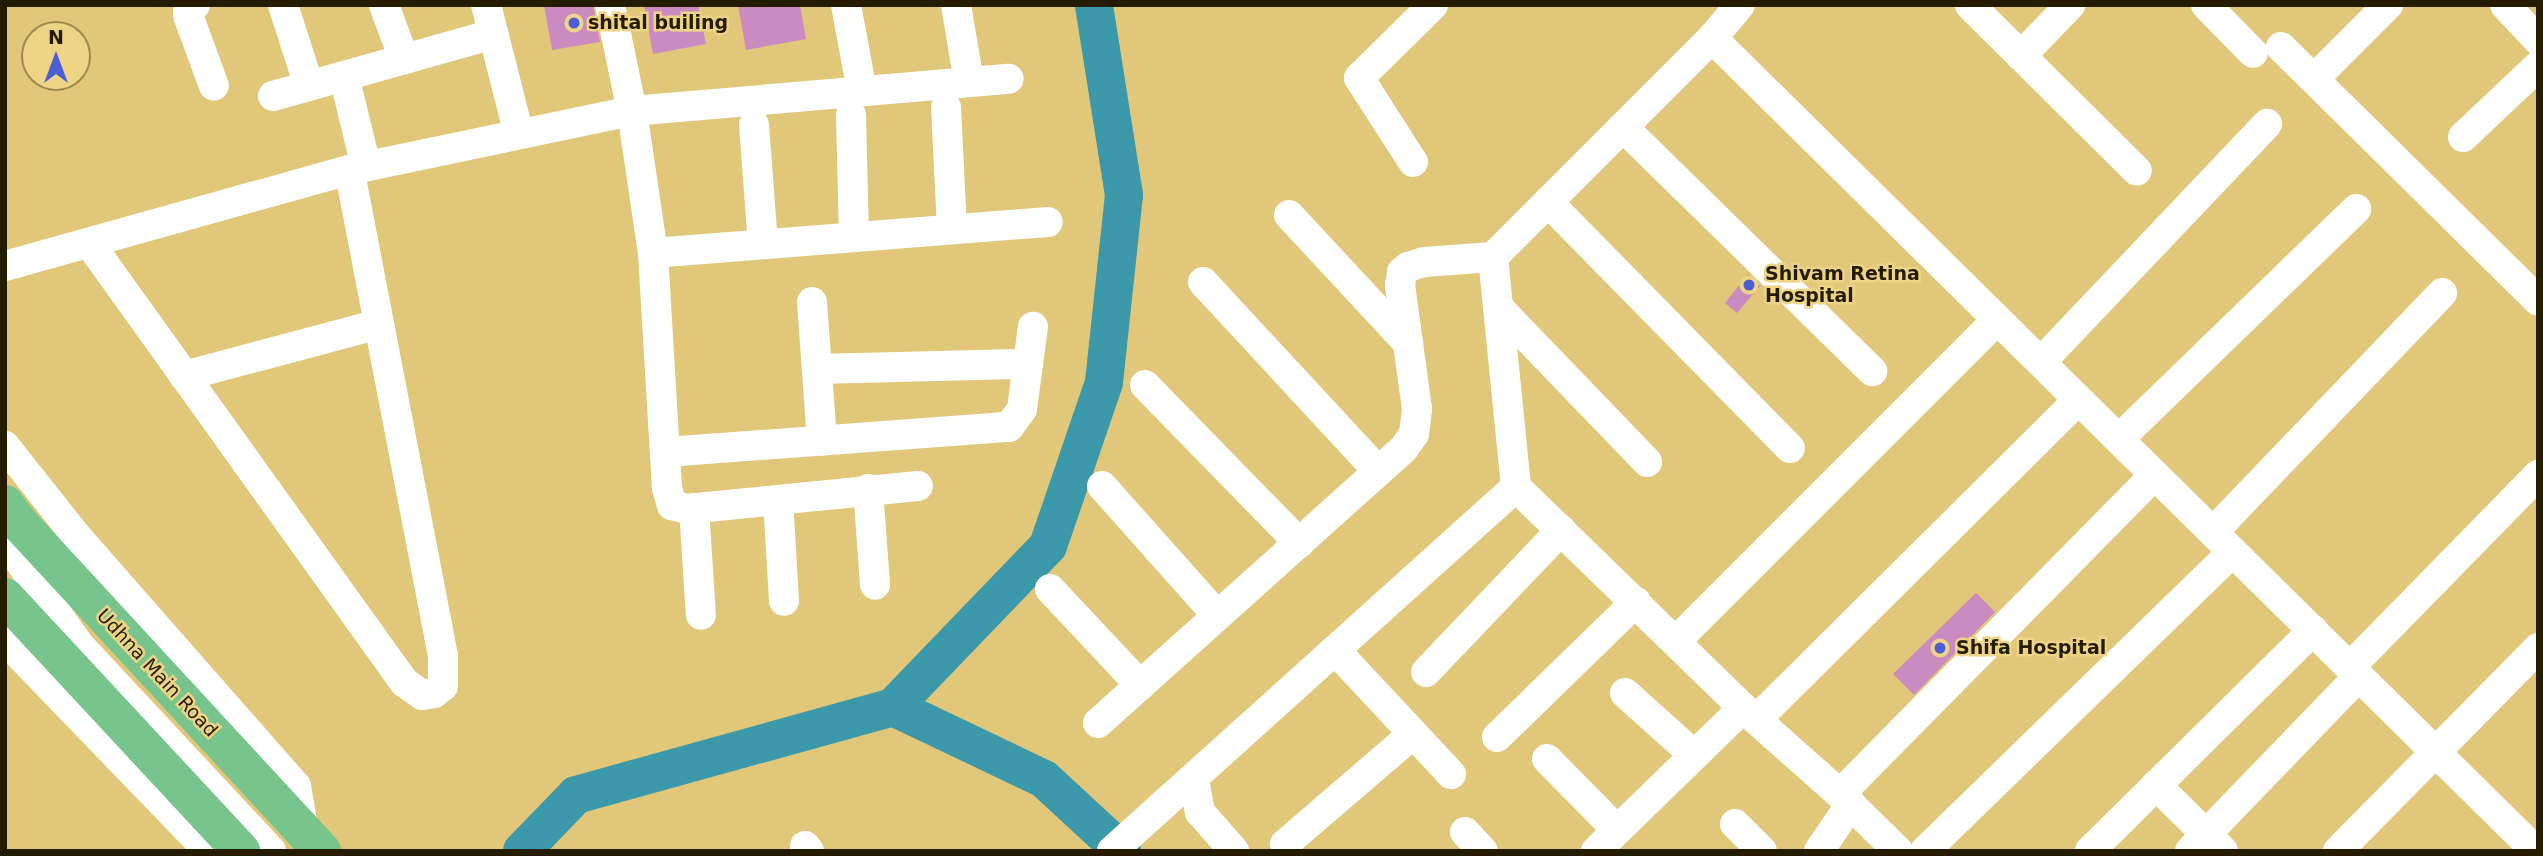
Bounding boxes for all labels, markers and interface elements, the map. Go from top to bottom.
place label: shital builing [588,12,728,34]
marker: shital builing [566,15,582,31]
north arrow [21,21,91,91]
text: N [48,26,64,48]
place label: Shivam Retina Hospital [1765,263,1920,307]
marker: Shivam Retina Hospital [1739,275,1759,295]
street label: Udhna Main Road [92,604,222,742]
place label: Shifa Hospital [1956,637,2106,659]
marker: Shifa Hospital [1930,638,1950,658]

